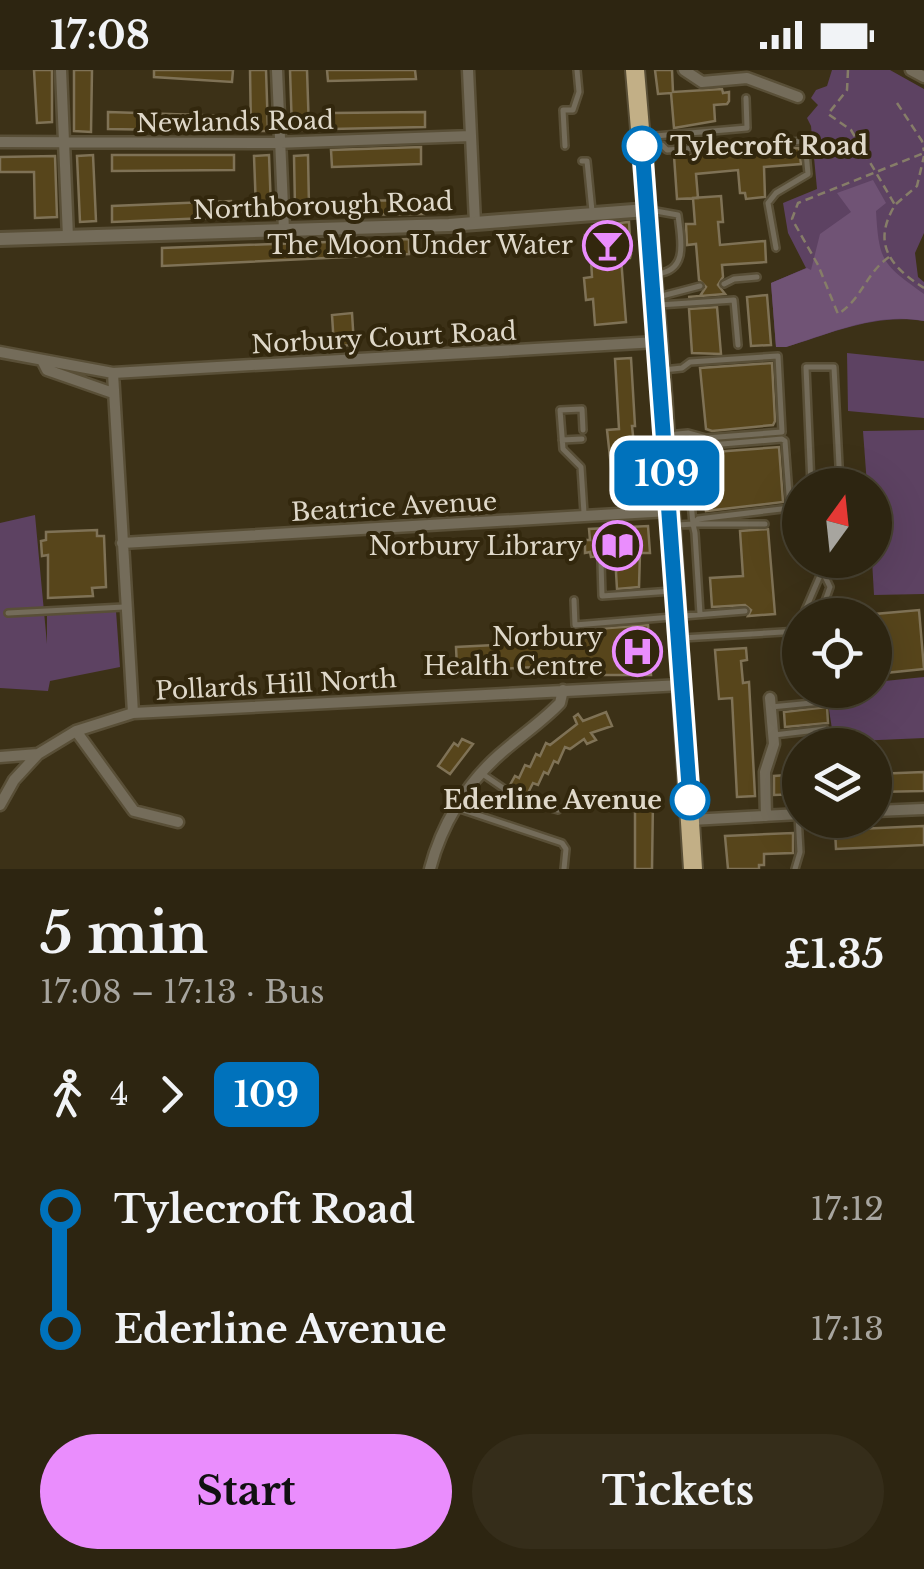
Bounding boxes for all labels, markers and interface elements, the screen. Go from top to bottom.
text: 17:08 [50,12,150,59]
street label: Newlands Road [136,105,334,139]
marker: Tylecroft Road [623,127,661,165]
place label: Tylecroft Road [670,131,868,162]
street label: Northborough Road [193,186,454,226]
bar icon: The Moon Under Water [582,219,634,271]
place label: The Moon Under Water [267,230,573,261]
street label: Norbury Court Road [251,316,518,360]
line badge: 109 [610,440,724,506]
text: 109 [634,452,700,495]
north arrow [782,468,892,578]
map controls [782,468,892,838]
street label: Beatrice Avenue [290,486,498,528]
library icon: Norbury Library [592,520,644,572]
place label: Norbury Library [369,531,583,562]
button: locate [782,598,892,708]
place label: Norbury Health Centre [423,622,603,682]
hospital icon: Norbury Health Centre [612,625,664,677]
street label: Pollards Hill North [154,663,398,707]
button: layers [782,728,892,838]
marker: Ederline Avenue [671,781,709,819]
place label: Ederline Avenue [443,785,662,816]
text: 5 min [40,900,208,968]
text: £1.35 [784,931,884,978]
text: 17:08 – 17:13 · Bus [40,972,325,1012]
icon: walk [40,1067,95,1122]
icon: forward [144,1067,199,1122]
text: 109 [234,1073,299,1116]
text: 4 [110,1074,129,1114]
text: Tylecroft Road [114,1186,415,1233]
text: 17:12 [811,1189,884,1229]
text: Ederline Avenue [114,1306,447,1353]
text: 17:13 [811,1309,884,1349]
button: Start [40,1434,452,1549]
button: Tickets [472,1434,884,1549]

